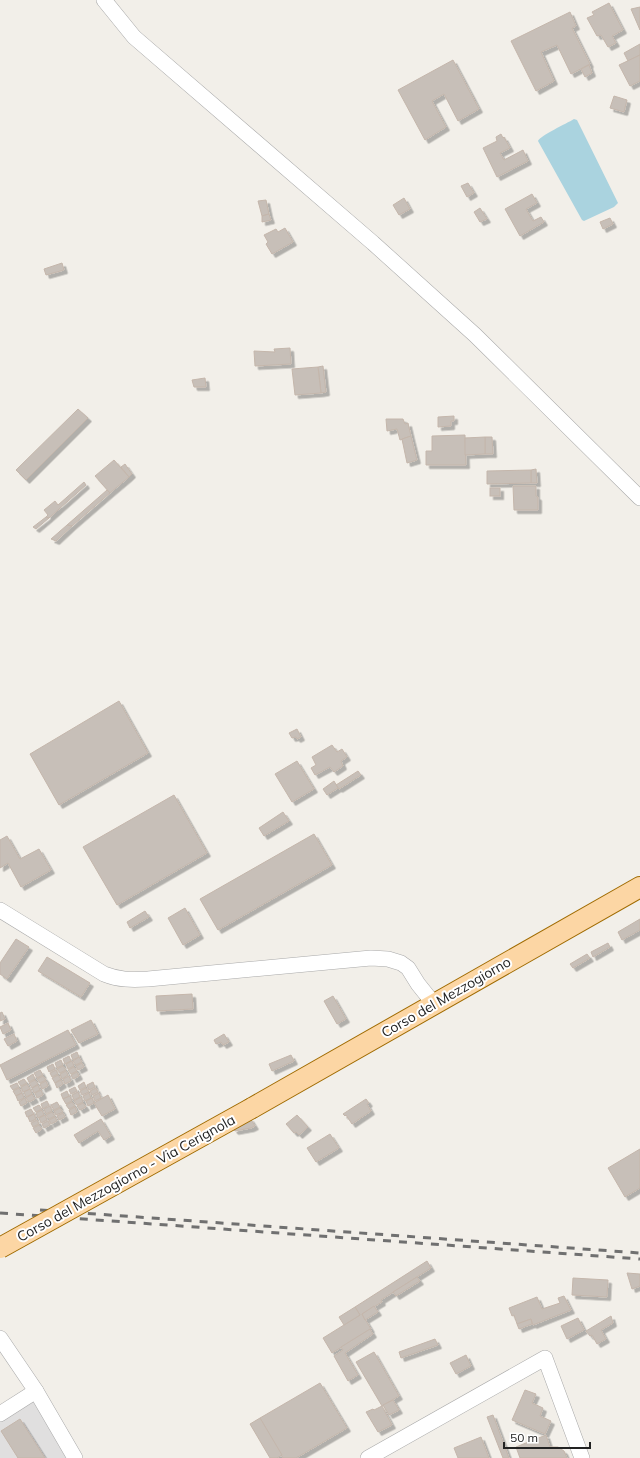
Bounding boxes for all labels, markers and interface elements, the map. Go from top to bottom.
street label: Corso del Mezzogiorno [378,953,514,1041]
street label: Corso del Mezzogiorno - Via Cerignola [14,1110,238,1246]
scale bar [504,1424,590,1450]
text: 50 m [510,1430,538,1445]

